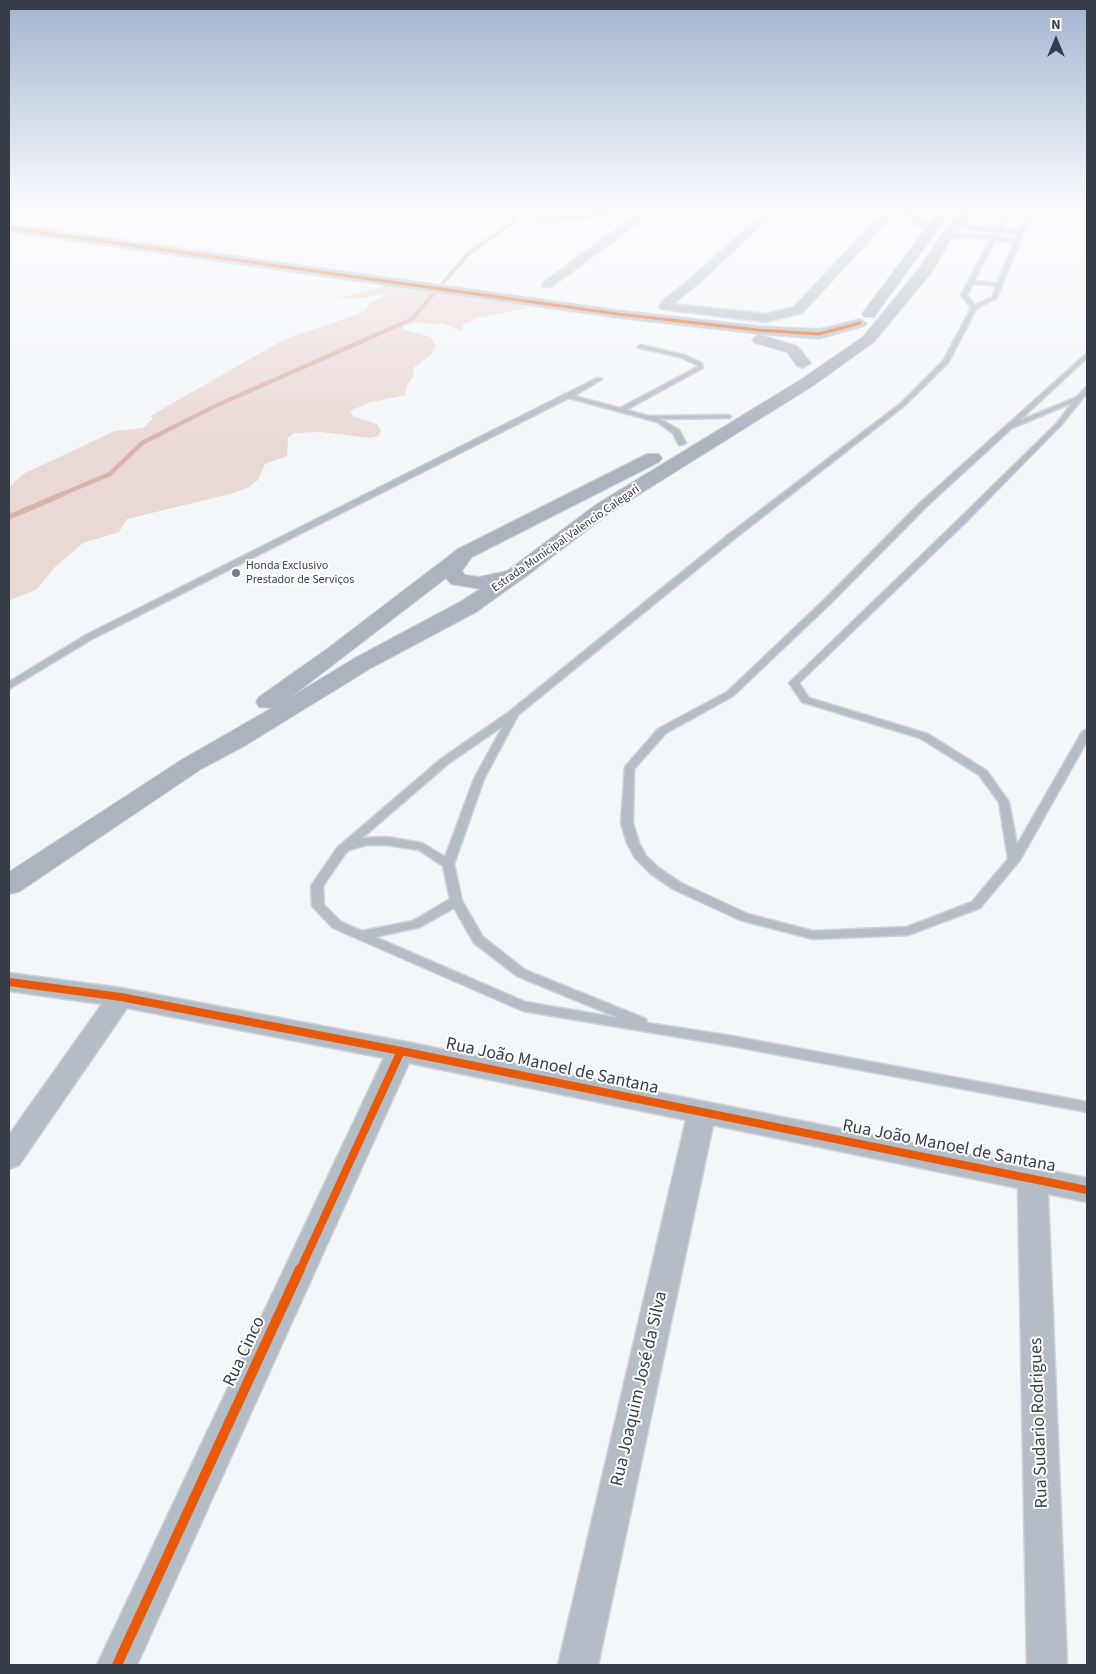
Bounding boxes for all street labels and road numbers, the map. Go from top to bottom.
street label: Estrada Municipal Valencio Calegari [489,482,643,596]
street label: Rua João Manoel de Santana [444,1034,660,1100]
street label: Rua João Manoel de Santana [840,1116,1058,1178]
street label: Rua Joaquim José da Silva [607,1289,673,1489]
street label: Rua Cinco [219,1314,271,1390]
street label: Rua Sudario Rodrigues [1026,1337,1054,1509]

